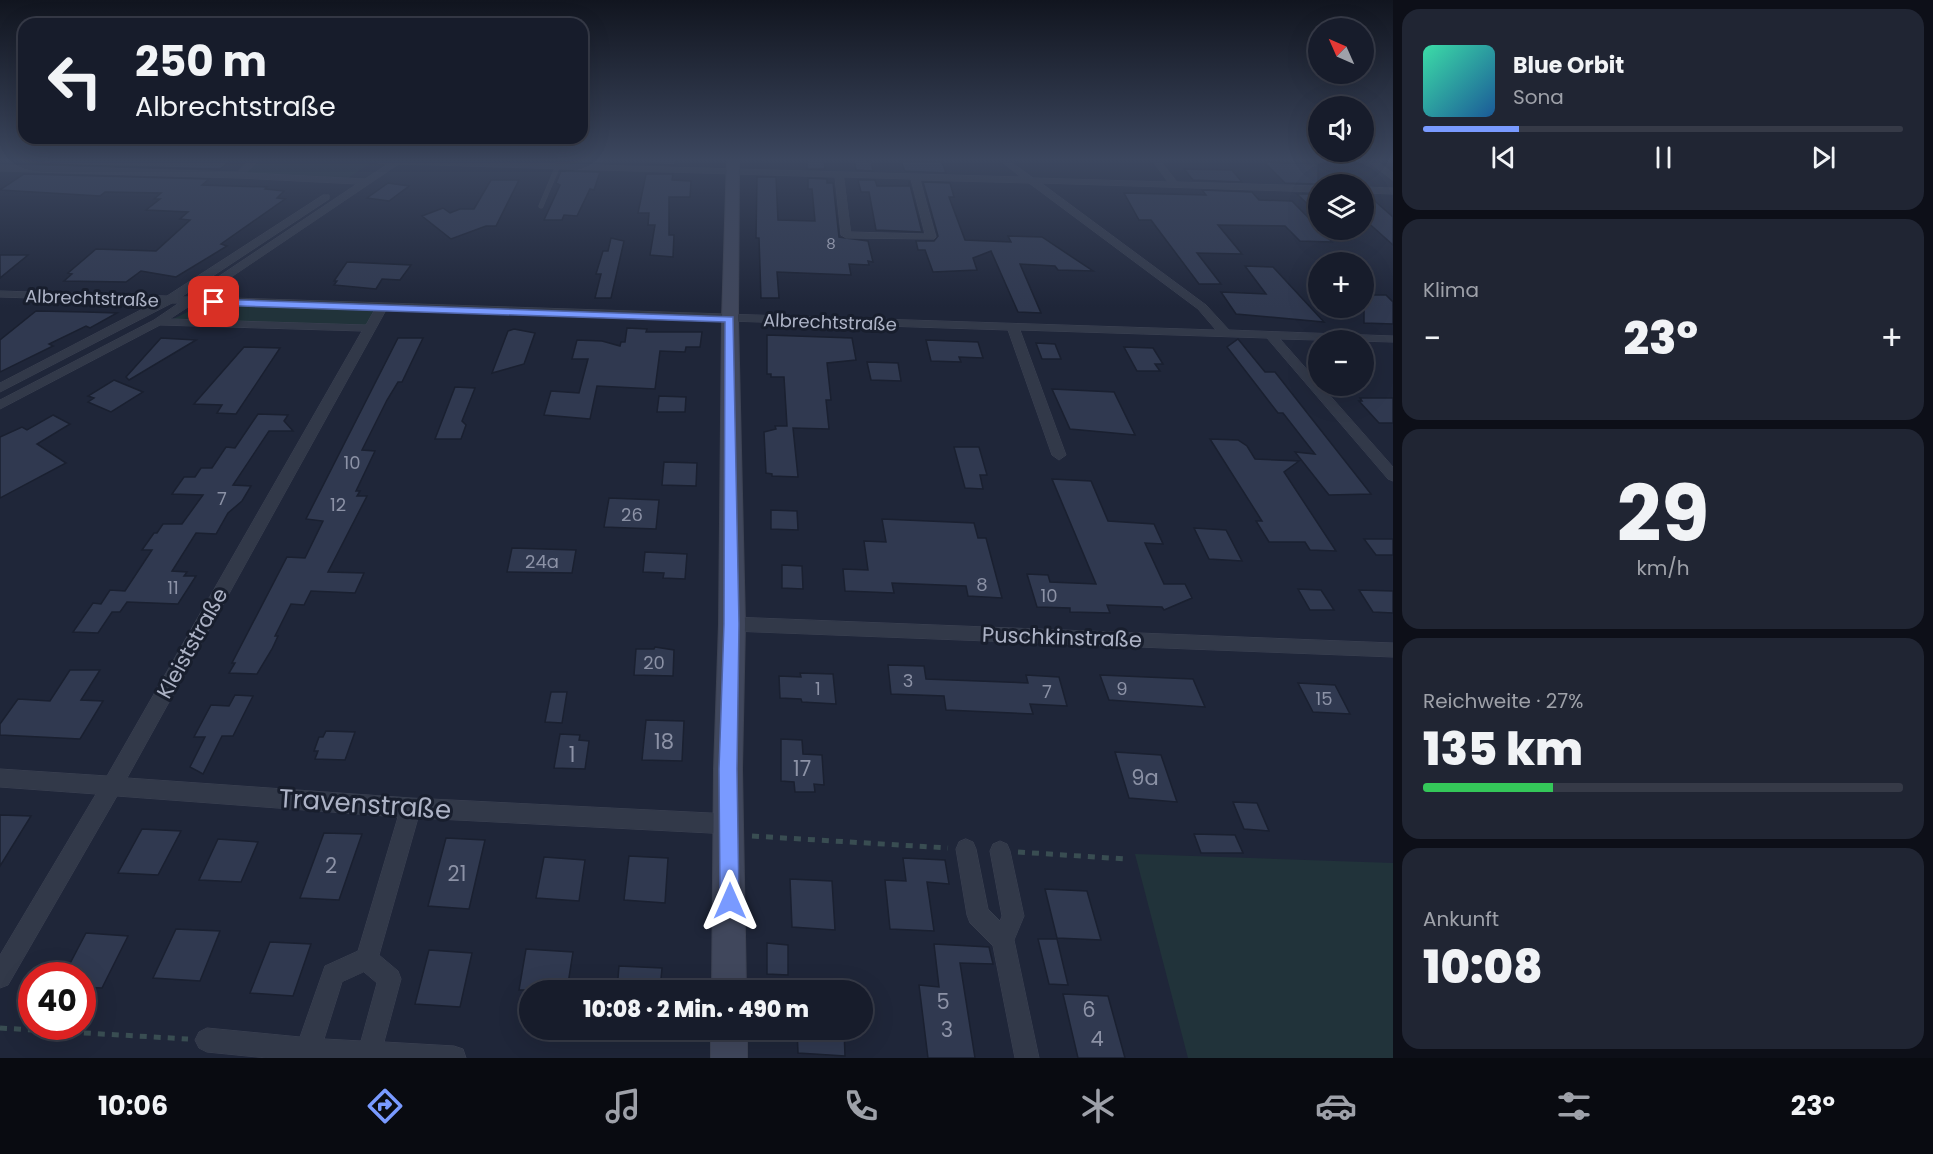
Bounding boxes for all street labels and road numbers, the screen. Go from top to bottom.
street label: Albrechtstraße [25,283,159,313]
street label: Albrechtstraße [763,307,897,337]
street label: Kleiststraße [150,582,234,704]
street label: Puschkinstraße [981,620,1143,654]
street label: Travenstraße [278,780,452,828]

